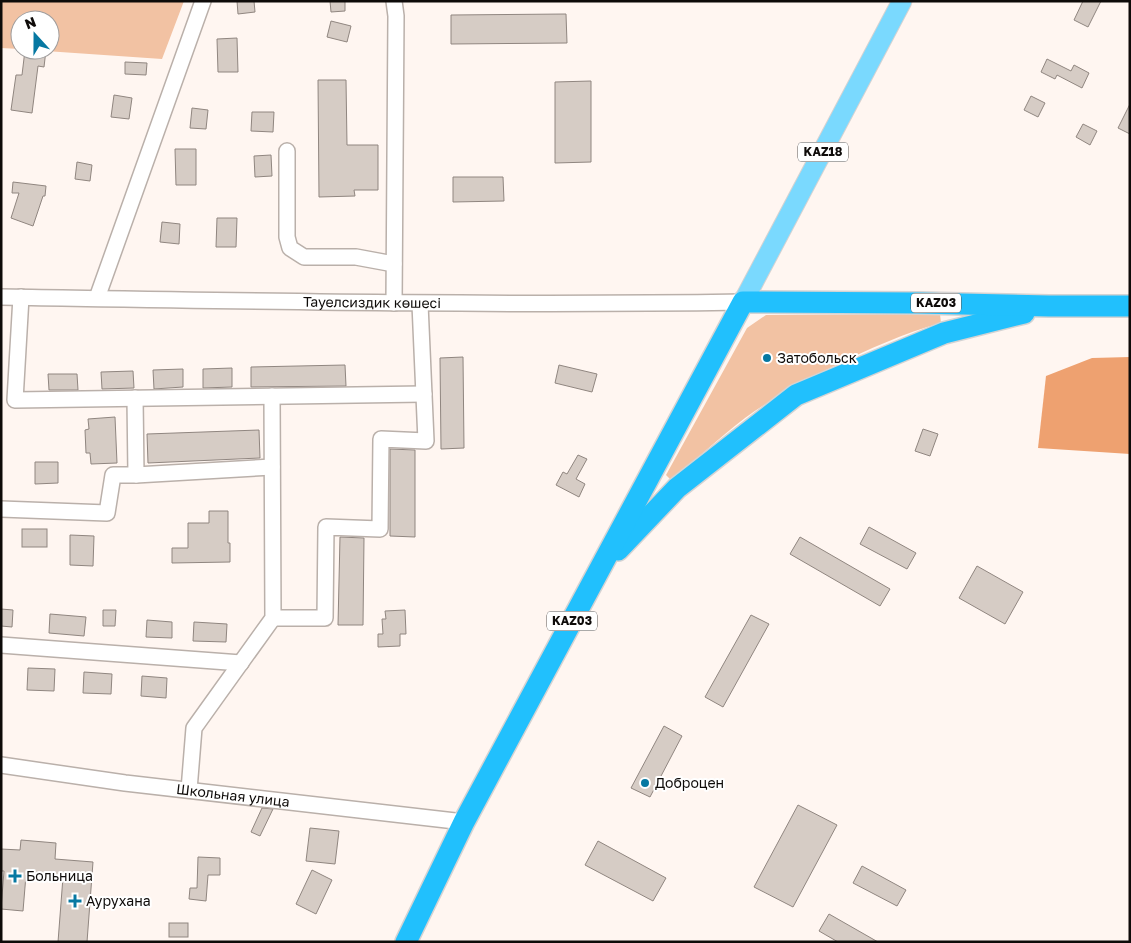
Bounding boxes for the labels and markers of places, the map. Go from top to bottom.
place label: Затобольск [777,349,857,366]
marker: Затобольск [761,352,773,364]
place label: Доброцен [655,774,724,791]
marker: Доброцен [639,777,651,789]
place label: Больница [26,867,93,884]
marker: Больница [8,869,22,883]
place label: Аурухана [86,892,151,909]
marker: Аурухана [68,894,82,908]

